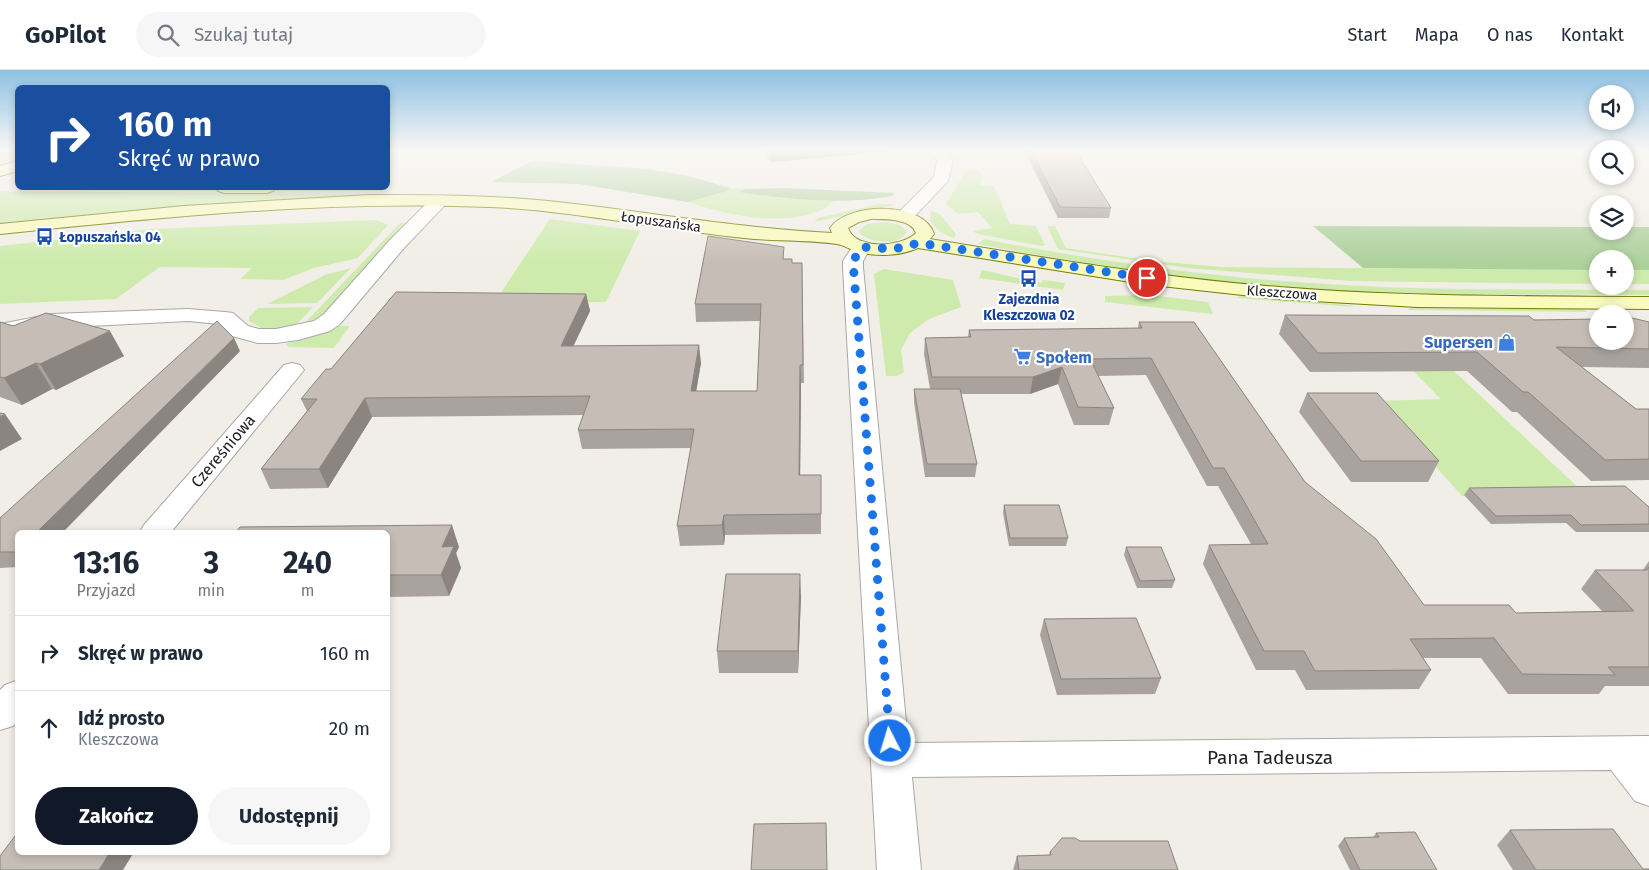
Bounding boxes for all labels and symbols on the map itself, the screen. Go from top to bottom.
street label: Łopuszańska [620,208,702,236]
bus stop icon: Łopuszańska 04 [35,227,55,247]
place label: Łopuszańska 04 [59,229,161,246]
pin [1126,257,1168,299]
bus stop icon: Zajezdnia Kleszczowa 02 [1019,269,1039,289]
street label: Kleszczowa [1246,282,1318,304]
place label: Zajezdnia Kleszczowa 02 [983,291,1075,324]
shop icon: Supersen [1497,332,1517,352]
place label: Supersen [1424,333,1493,352]
supermarket icon: Społem [1012,347,1032,367]
place label: Społem [1036,348,1092,367]
street label: Czereśniowa [187,411,259,491]
position arrow [863,714,915,766]
street label: Pana Tadeusza [1207,746,1333,769]

